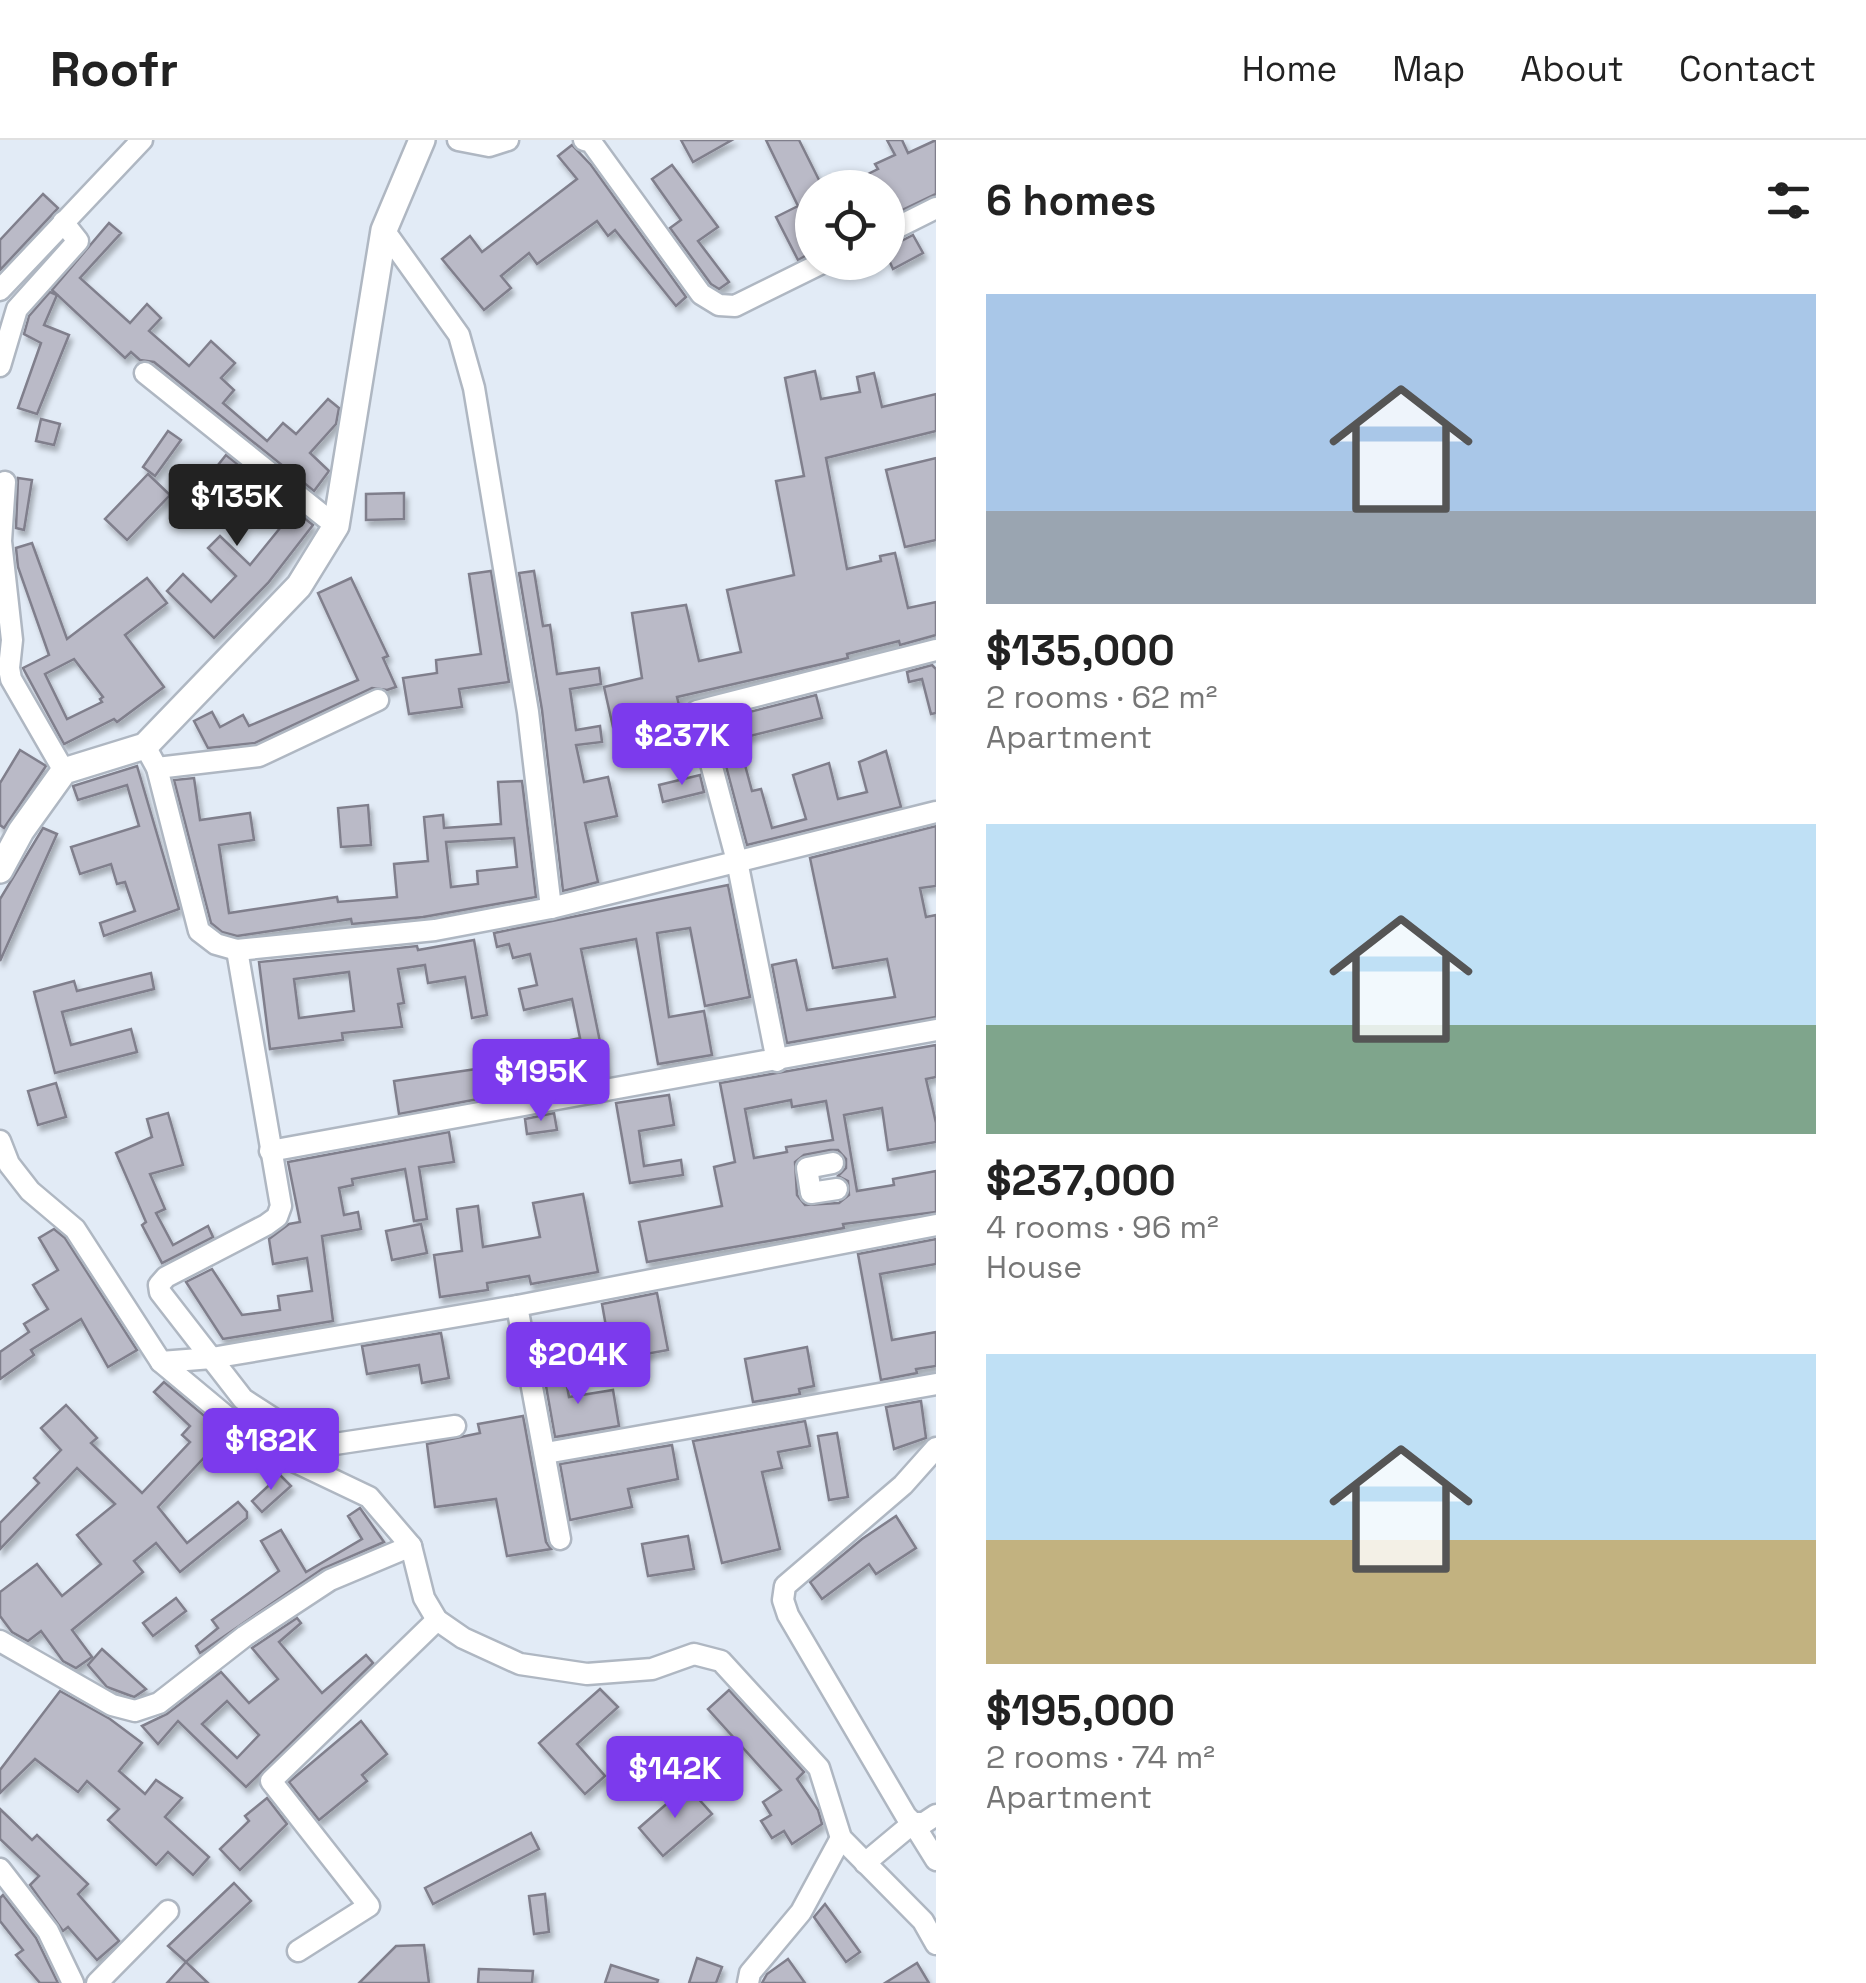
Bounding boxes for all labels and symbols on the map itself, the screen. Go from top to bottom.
pin: $135K [167,464,307,549]
pin: $237K [612,703,752,788]
pin: $195K [471,1039,611,1124]
pin: $204K [508,1322,648,1407]
pin: $182K [201,1408,341,1493]
pin: $142K [605,1736,745,1821]

